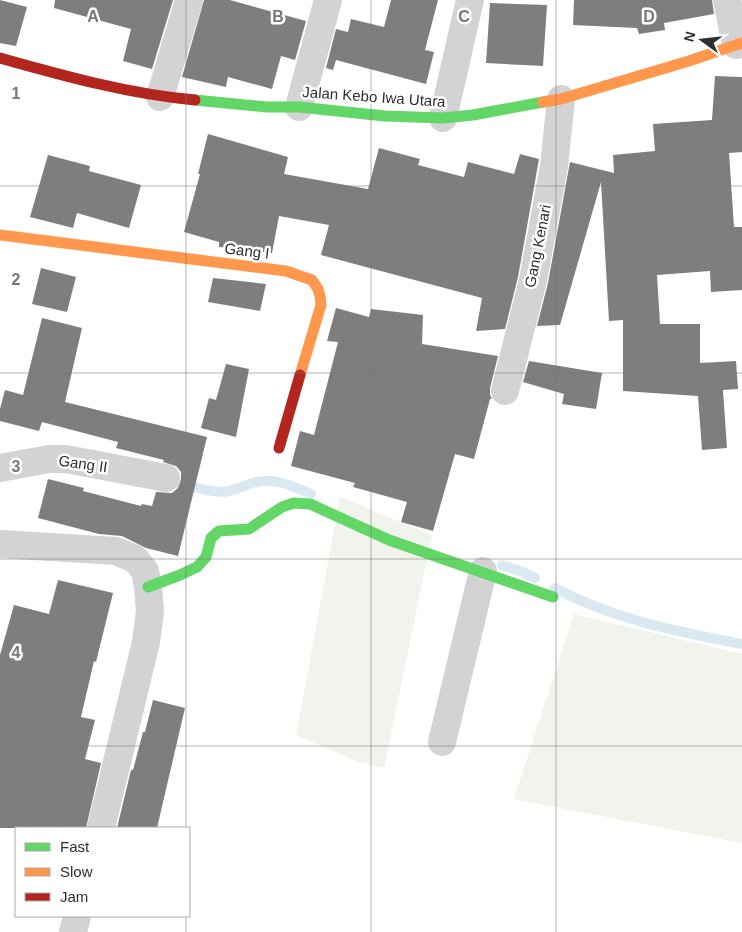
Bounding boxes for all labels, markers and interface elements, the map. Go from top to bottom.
text: A [87,8,99,25]
text: B [272,8,284,25]
text: C [458,8,470,25]
text: D [643,8,655,25]
north arrow [677,15,727,65]
text: N [680,30,698,44]
street label: Jalan Kebo Iwa Utara [302,83,447,110]
text: 1 [12,85,21,102]
street label: Gang Kenari [521,203,554,289]
street label: Gang I [224,239,270,262]
text: 2 [12,271,21,288]
street label: Gang II [58,452,109,475]
text: 3 [12,458,21,475]
text: 4 [12,644,21,661]
legend [15,827,190,917]
text: Fast [60,838,90,855]
text: Slow [60,863,93,880]
text: Jam [60,888,88,905]

